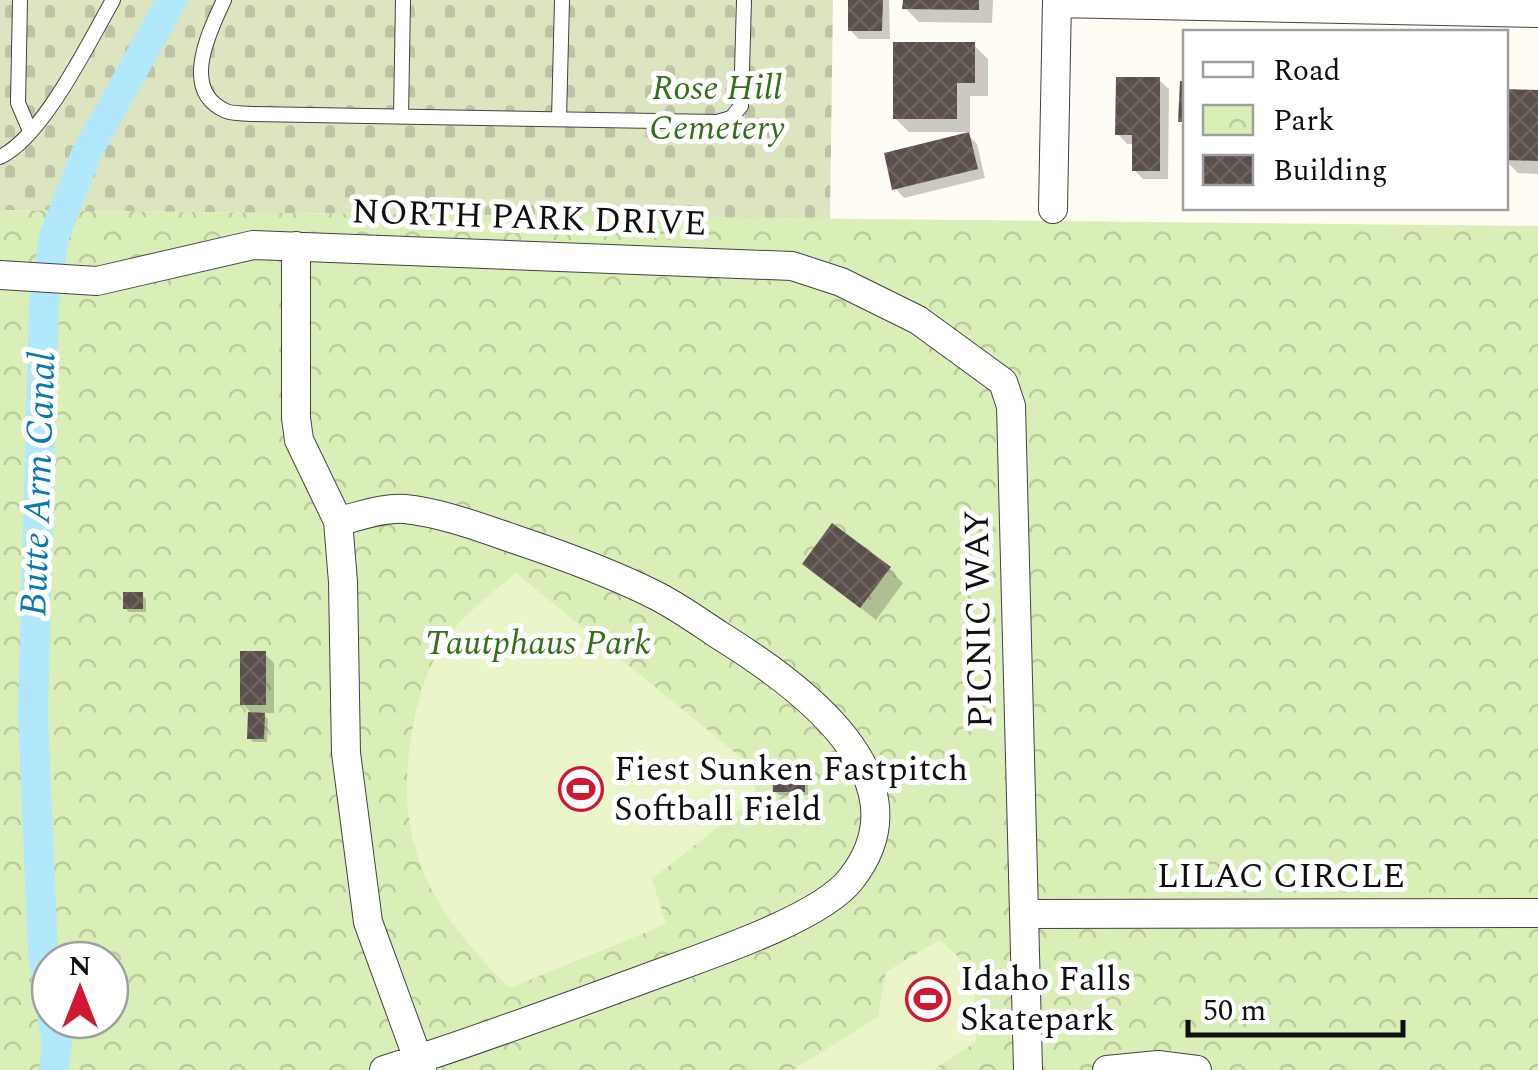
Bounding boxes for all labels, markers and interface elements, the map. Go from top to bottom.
legend [1183,30,1508,210]
text: Road [1273,48,1341,94]
park label: Rose Hill Cemetery [649,62,785,155]
text: Park [1273,98,1335,144]
text: Building [1273,148,1388,194]
street label: NORTH PARK DRIVE [351,185,707,251]
water label: Butte Arm Canal [5,350,73,617]
street label: PICNIC WAY [951,509,1007,729]
park label: Tautphaus Park [425,617,651,670]
place label: Fiest Sunken Fastpitch Softball Field [614,743,968,836]
sports icon: Fiest Sunken Fastpitch Softball Field [558,766,604,812]
street label: LILAC CIRCLE [1157,850,1405,903]
north arrow [30,940,130,1040]
text: N [69,945,91,988]
place label: Idaho Falls Skatepark [960,953,1132,1046]
scale bar [1188,975,1403,1037]
sports icon: Idaho Falls Skatepark [905,976,951,1022]
text: 50 m [1203,988,1266,1034]

